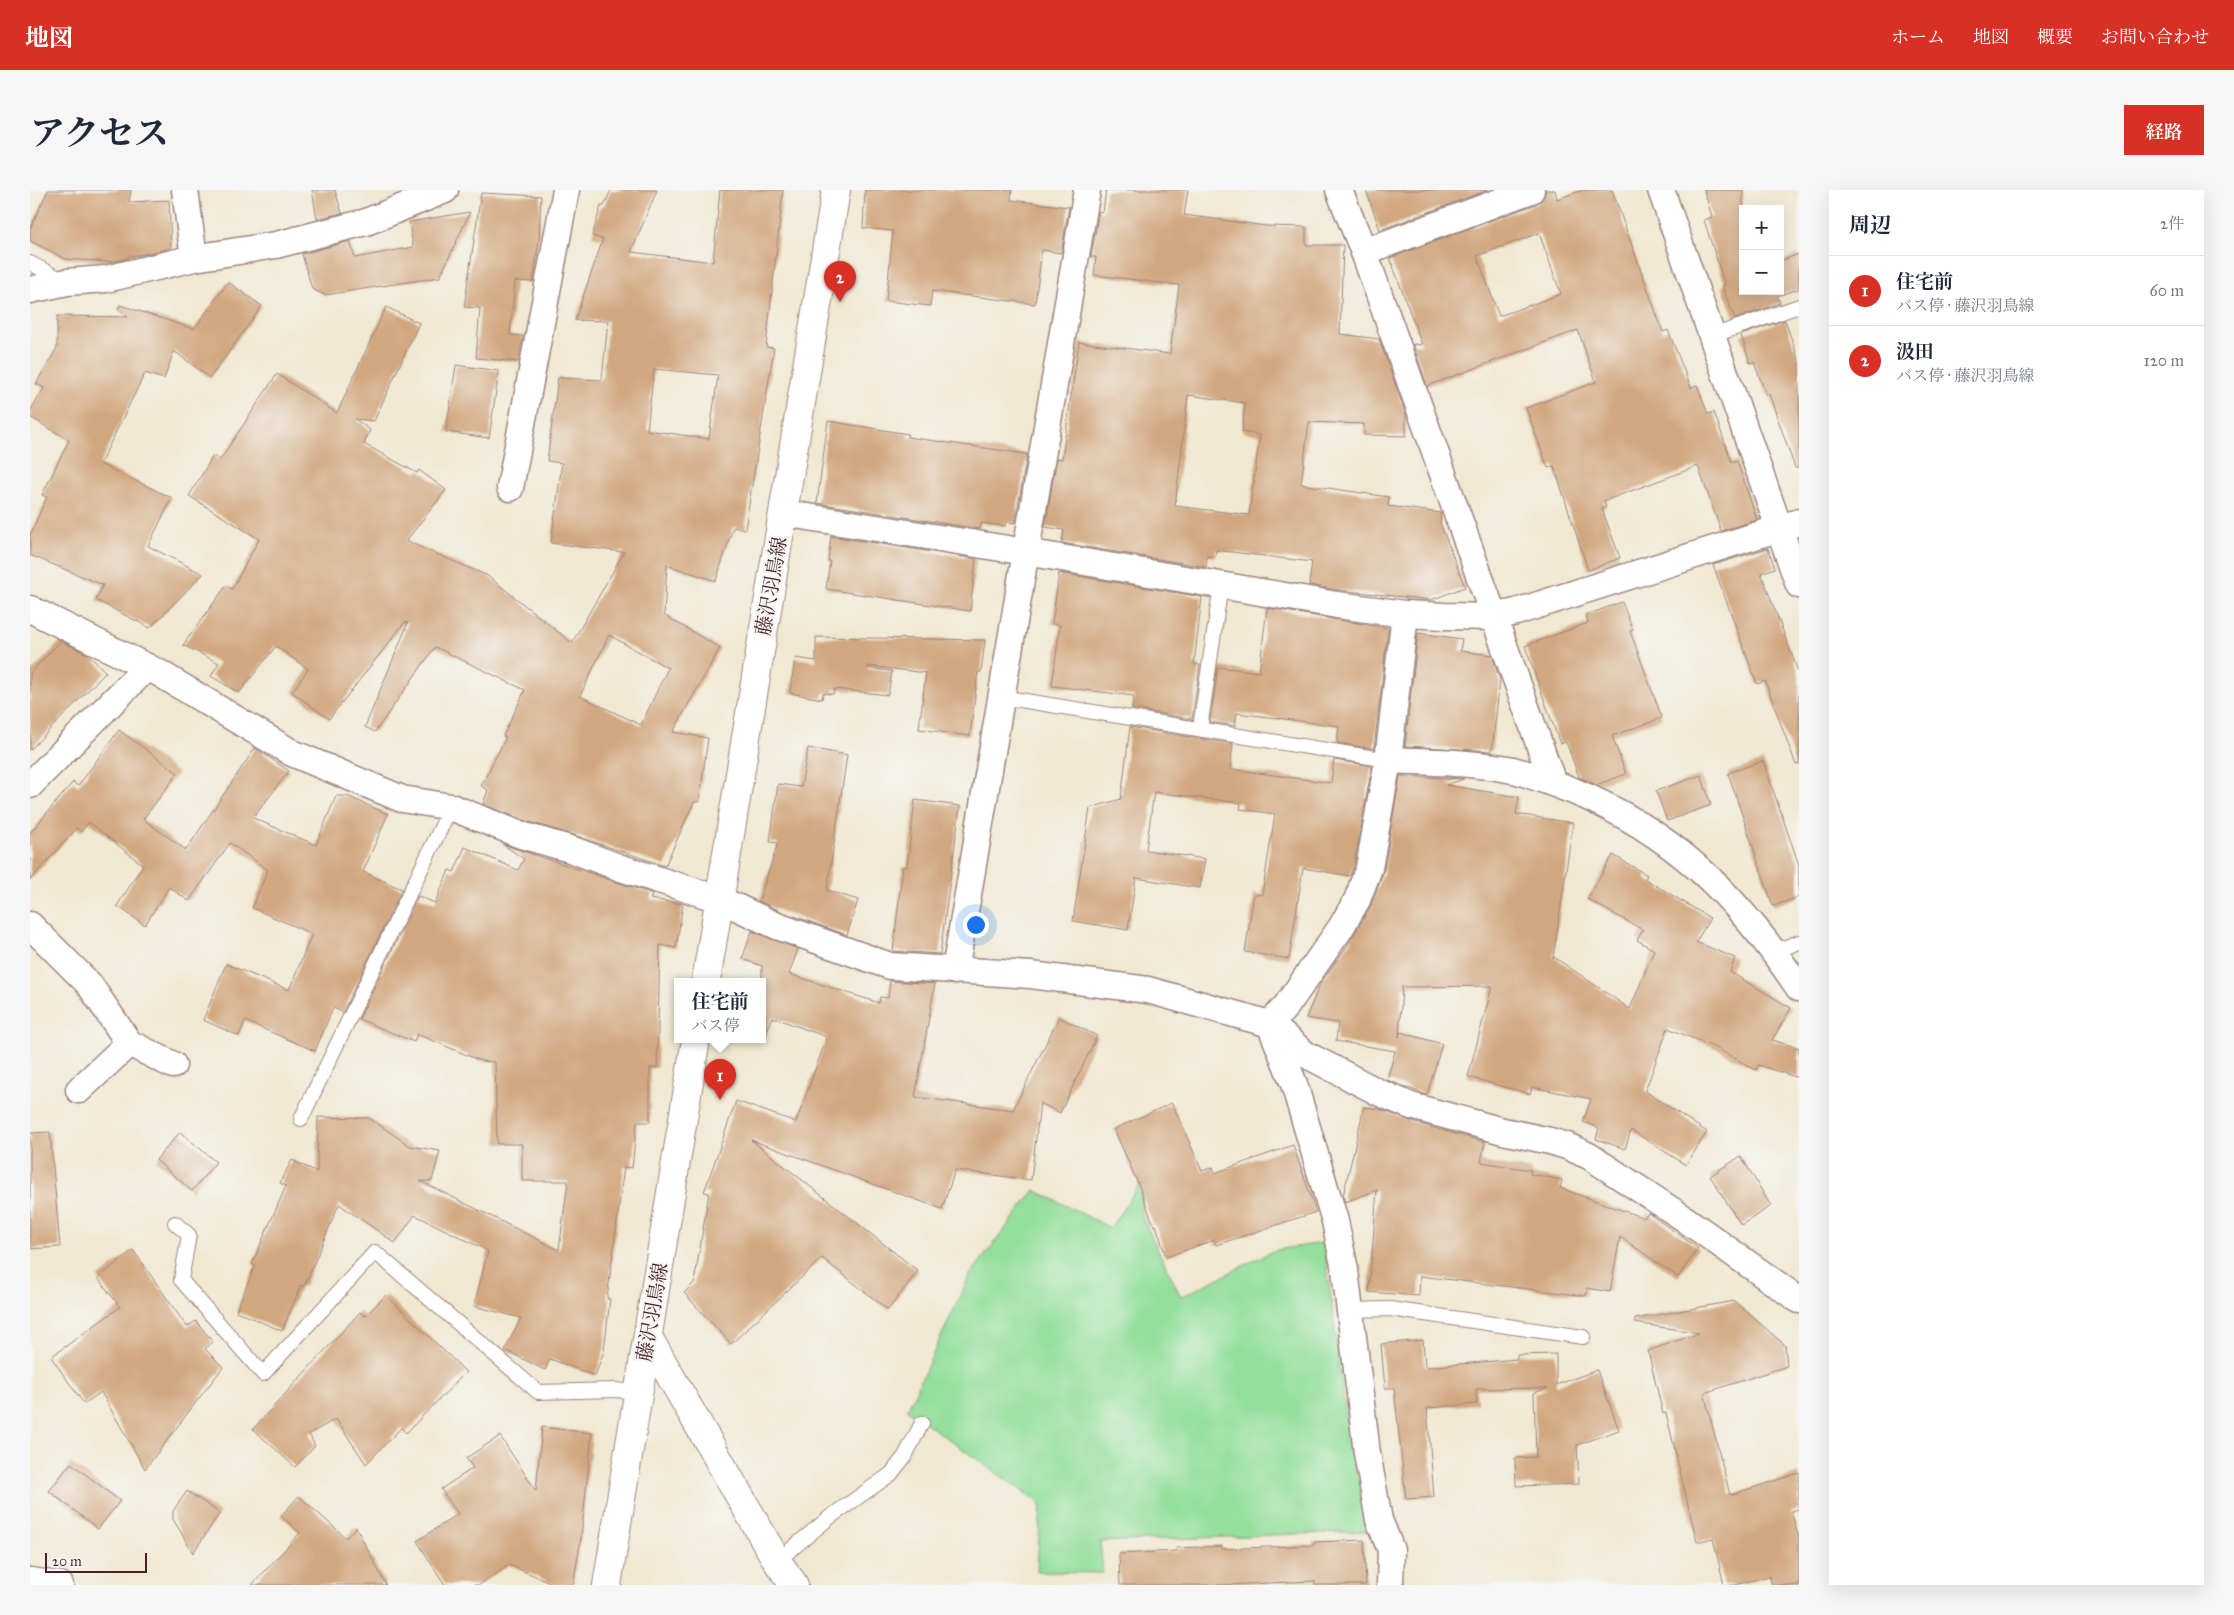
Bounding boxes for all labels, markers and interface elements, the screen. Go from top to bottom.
text: 地図 [25,23,73,53]
text: ホーム [1891,26,1945,48]
text: 地図 [1973,26,2009,48]
text: 概要 [2037,26,2073,48]
text: お問い合わせ [2101,26,2209,48]
button: 経路 [2124,105,2204,155]
text: アクセス [30,112,169,155]
map controls [1739,205,1784,295]
button: + [1739,205,1784,250]
text: 周辺 [1849,212,1891,238]
text: 2件 [2160,214,2184,233]
button: − [1739,250,1784,295]
pin: 2 [824,261,856,302]
text: 住宅前 [1896,270,1953,293]
text: 1 [1862,281,1868,300]
text: 60 m [2150,281,2184,300]
text: バス停 · 藤沢羽鳥線 [1896,296,2034,315]
text: 汲田 [1896,340,1934,363]
text: 2 [1861,351,1869,370]
text: 120 m [2144,351,2184,370]
text: バス停 · 藤沢羽鳥線 [1896,366,2034,385]
street label: 藤沢羽鳥線 [750,535,792,637]
your location [963,912,989,938]
popup [674,978,766,1043]
text: 住宅前 [691,990,749,1013]
text: バス停 [691,1016,740,1035]
pin: 1 [704,1059,736,1100]
street label: 藤沢羽鳥線 [631,1261,673,1363]
scale bar [45,1550,148,1573]
text: 20 m [52,1553,82,1570]

